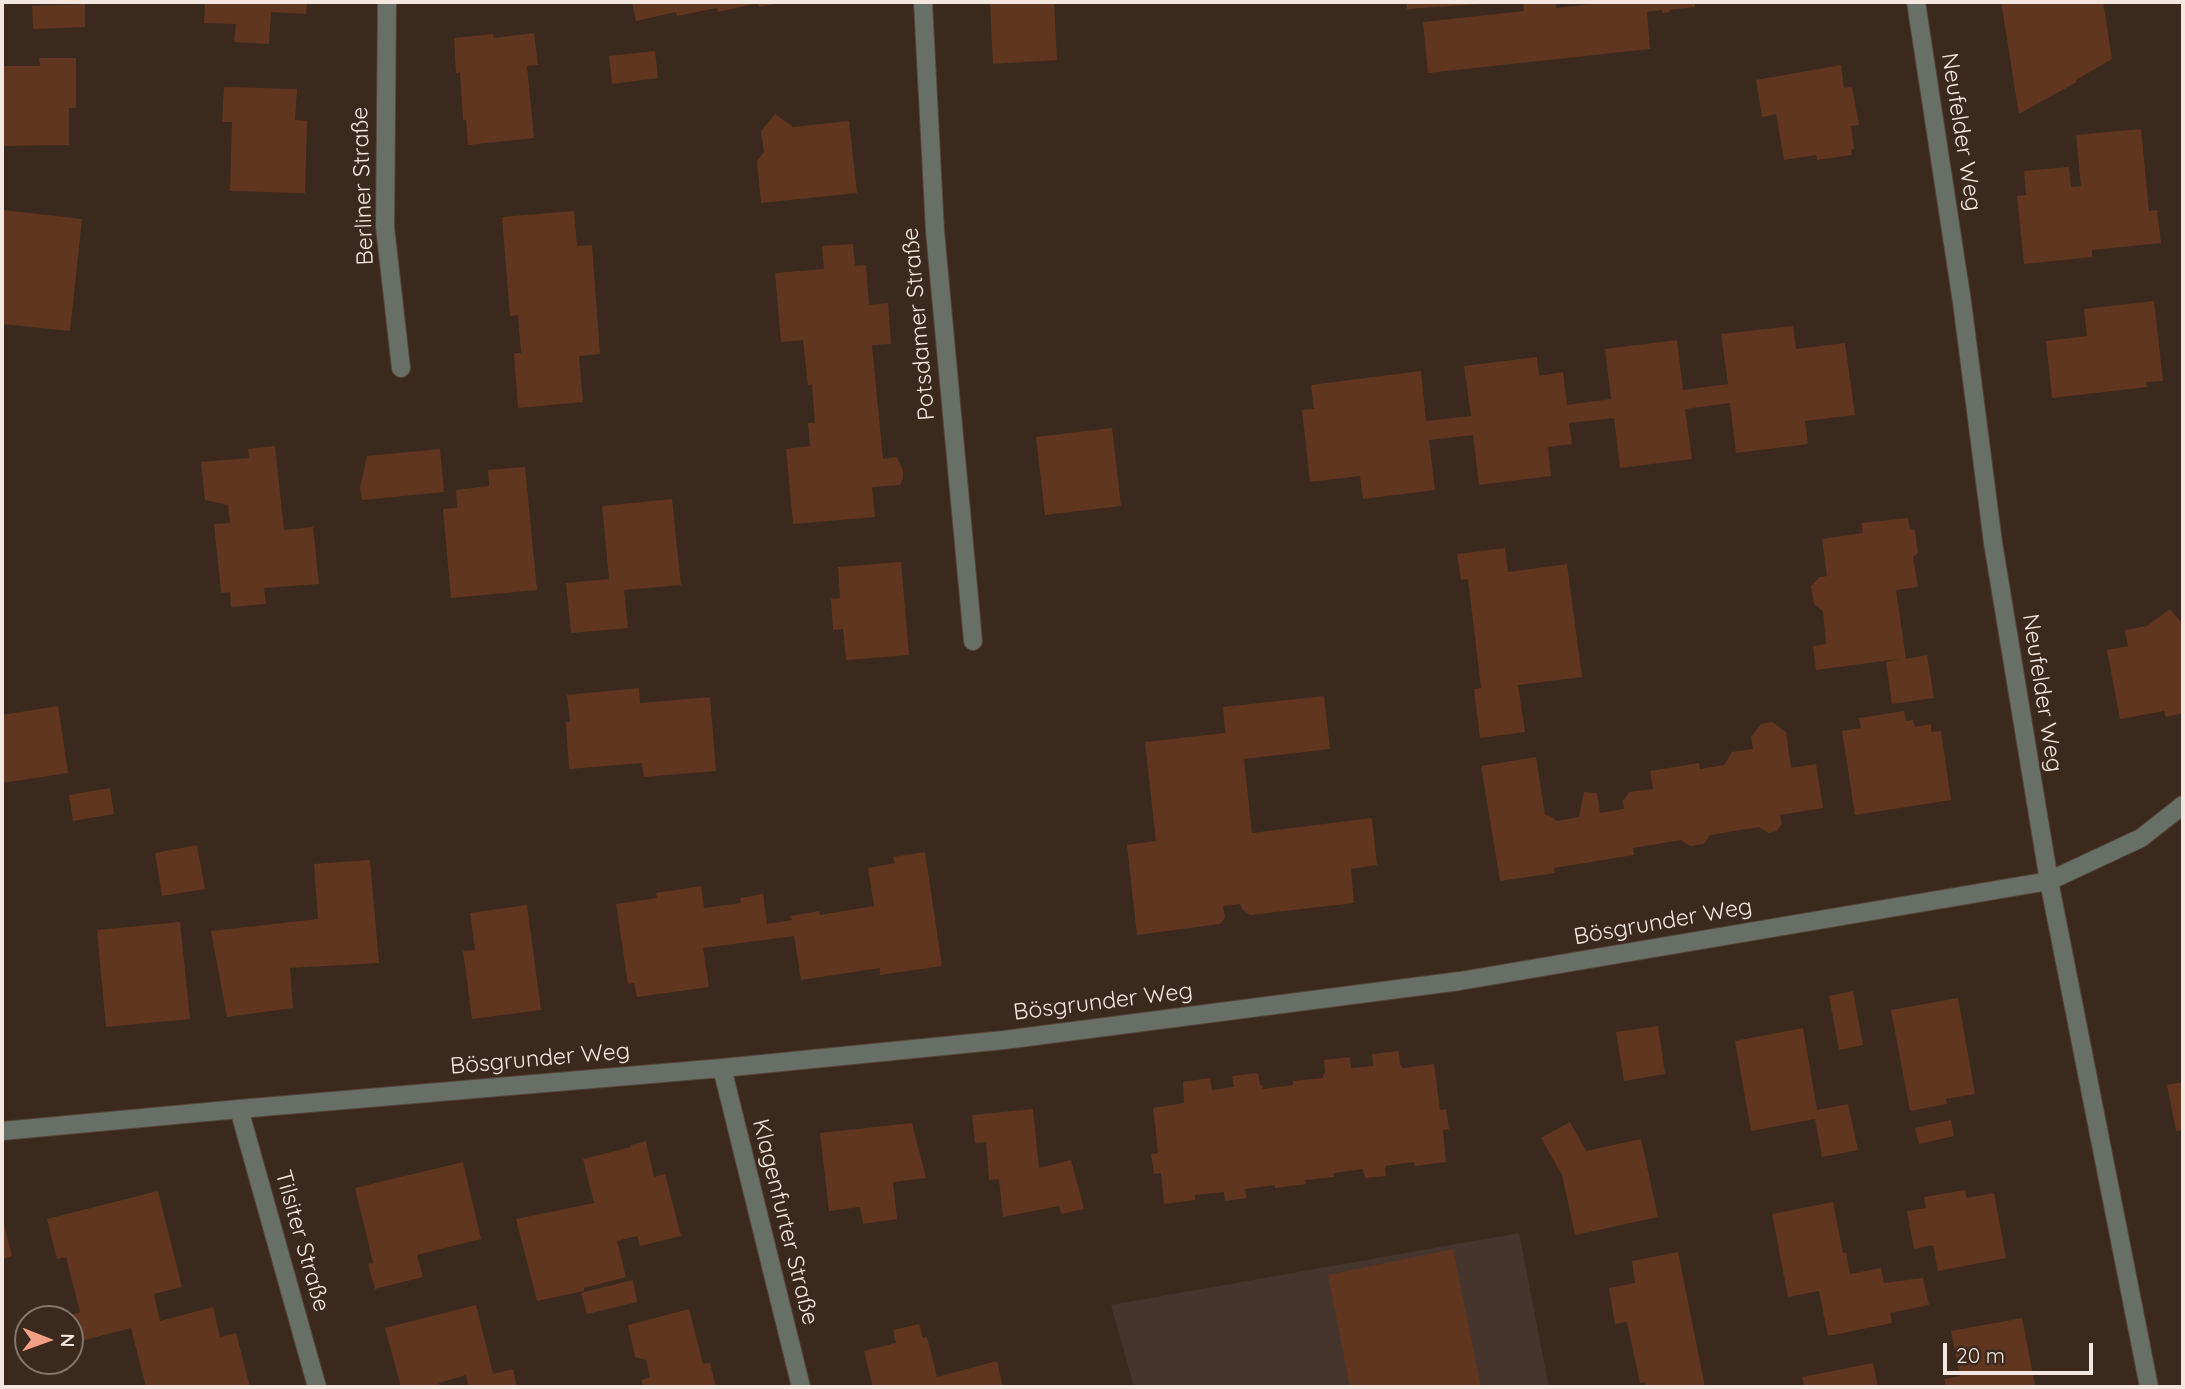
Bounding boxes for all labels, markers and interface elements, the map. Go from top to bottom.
street label: Neufelder Weg [1935,51,1987,213]
street label: Berliner Straße [346,106,380,266]
street label: Potsdamer Straße [897,226,941,422]
street label: Neufelder Weg [2016,612,2068,774]
street label: Bösgrunder Weg [1572,893,1754,951]
street label: Bösgrunder Weg [1012,977,1194,1027]
street label: Bösgrunder Weg [449,1037,631,1081]
street label: Klagenfurter Straße [746,1116,824,1328]
street label: Tilsiter Straße [269,1167,335,1315]
north arrow [14,1305,84,1375]
scale bar [1947,1330,2098,1374]
text: N [56,1333,80,1348]
text: 20 m [1956,1342,2005,1368]

